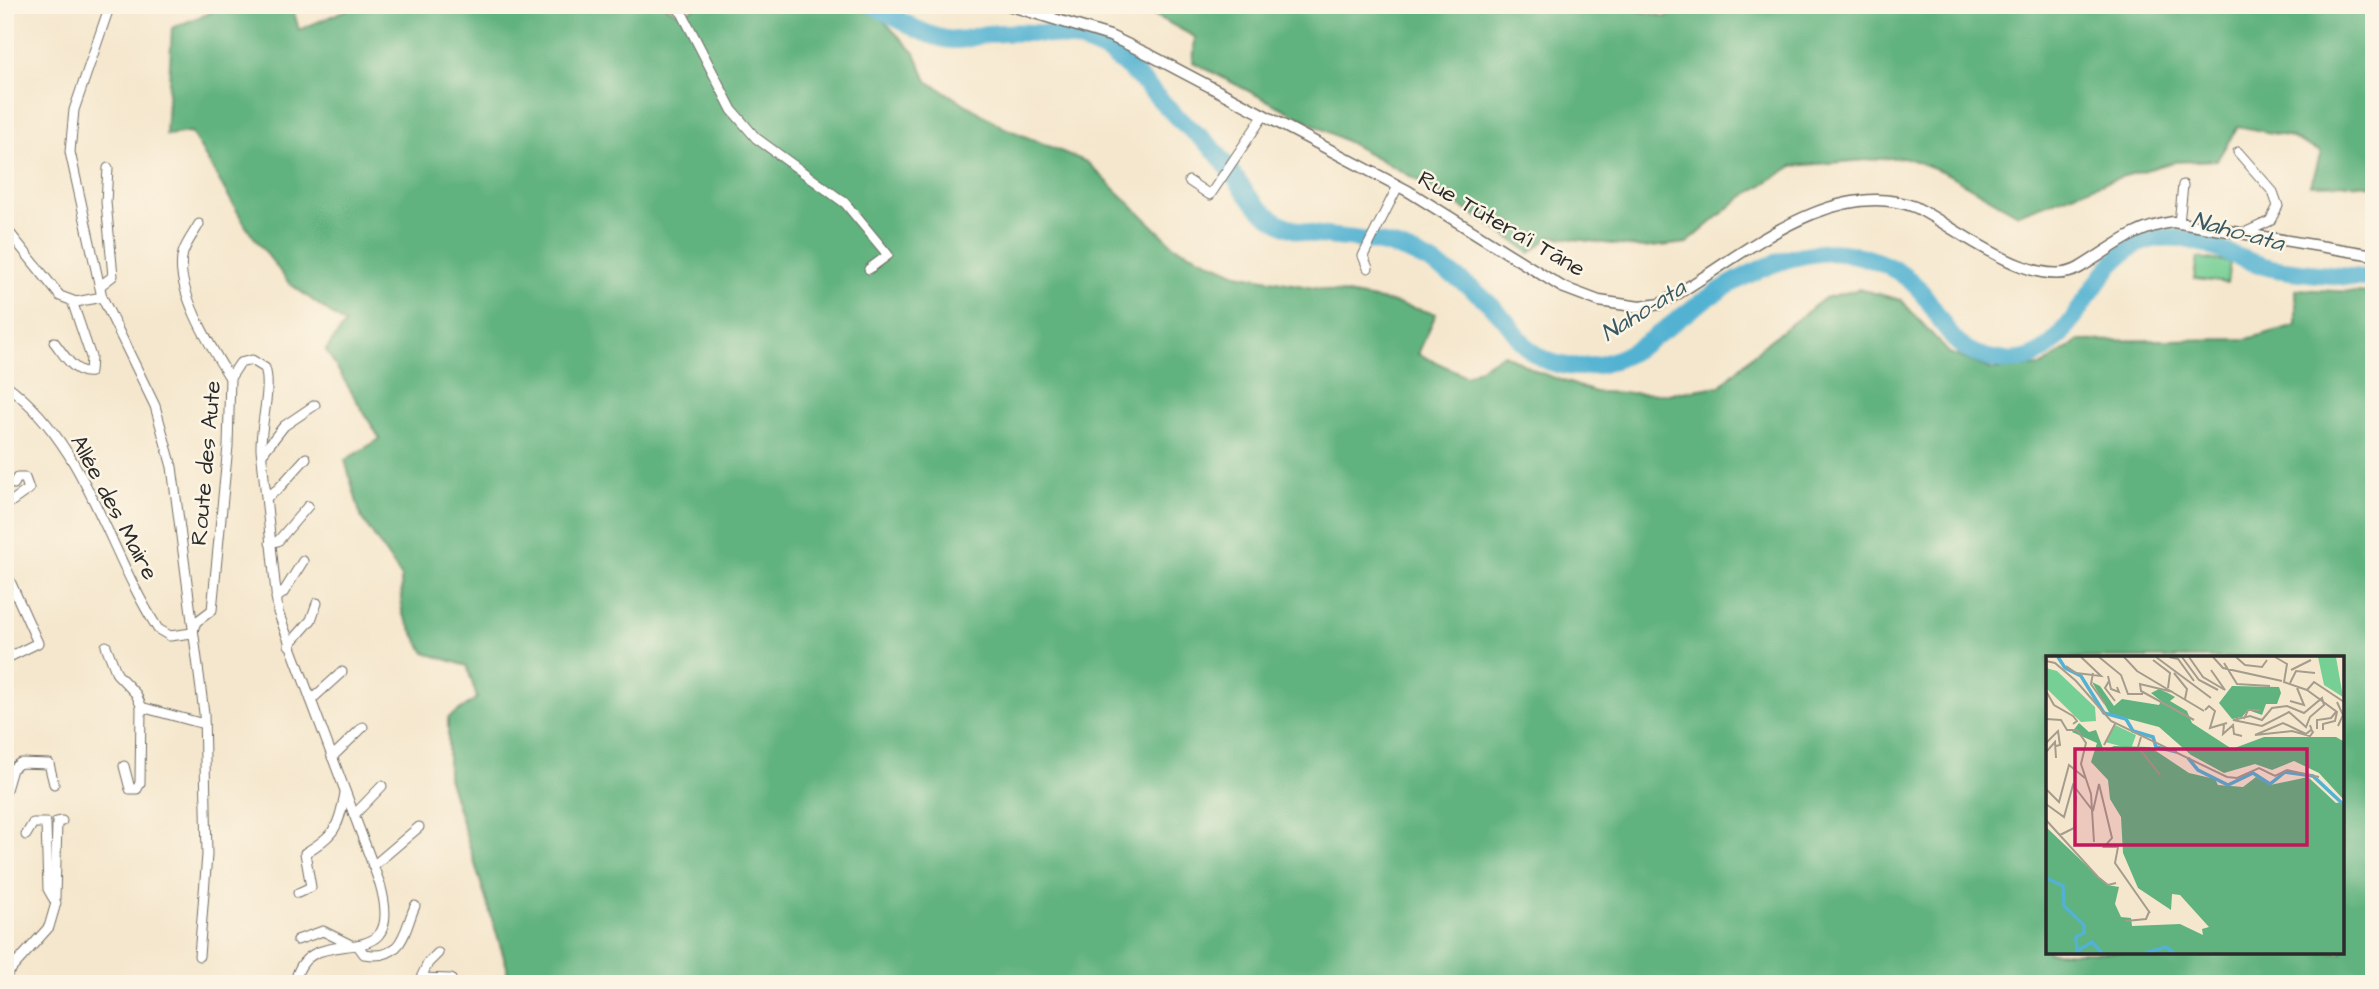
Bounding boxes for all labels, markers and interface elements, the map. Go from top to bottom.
street label: Rue Tūtera'i Tāne [1412,163,1591,285]
water label: Naho-ata [2188,203,2289,261]
water label: Naho-ata [1595,271,1694,350]
street label: Route des Aute [183,379,229,547]
street label: Allée des Maire [62,429,166,586]
inset map [2046,656,2344,954]

